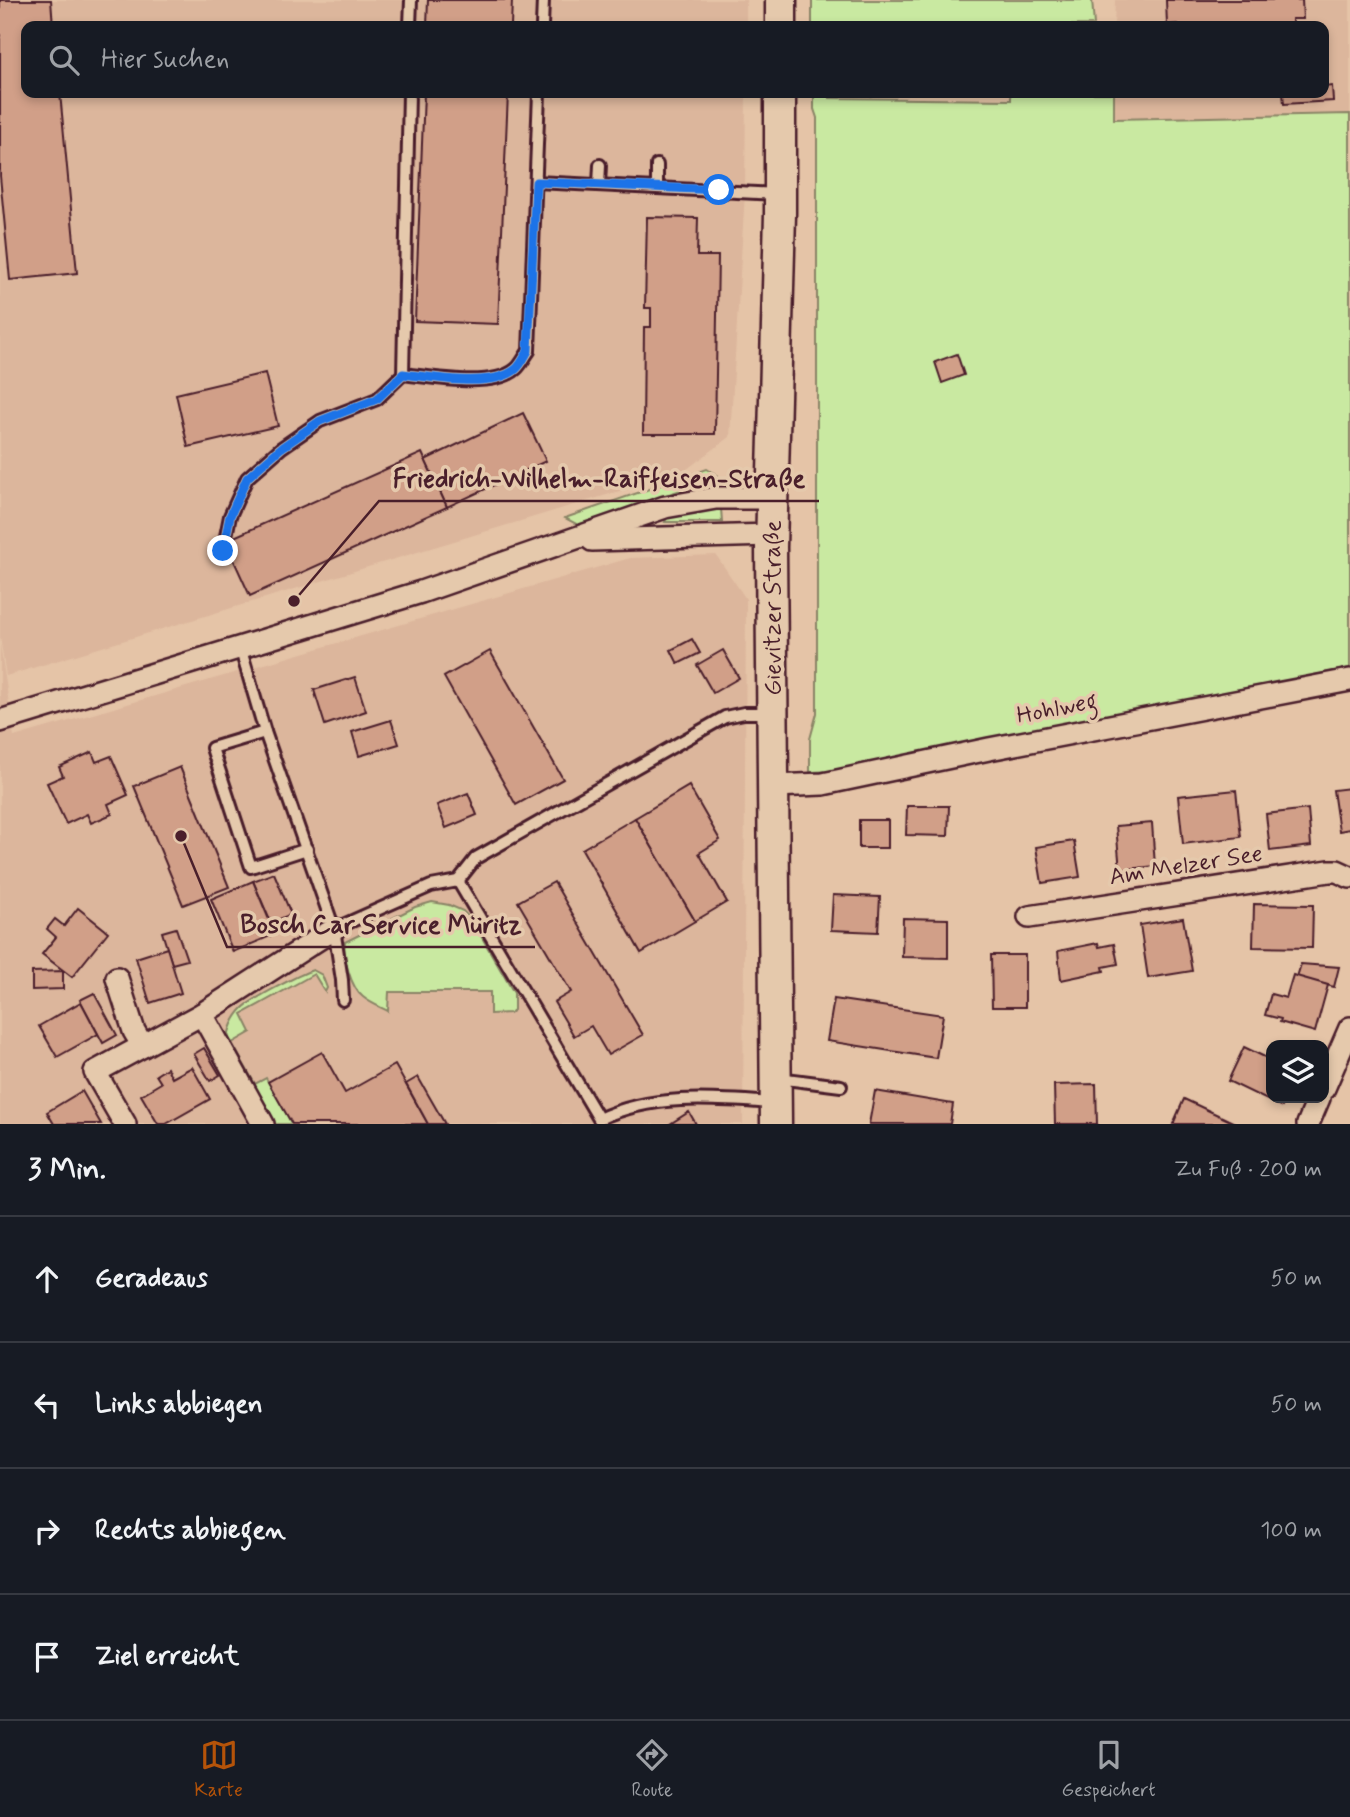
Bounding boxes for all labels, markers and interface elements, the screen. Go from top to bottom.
search box [21,21,1329,98]
icon: search [45,41,83,79]
text: Hier suchen [101,43,229,77]
route start [703,174,734,205]
callout: Friedrich-Wilhelm-Raiffeisen-Straße [379,454,819,501]
text: Friedrich-Wilhelm-Raiffeisen-Straße [393,463,805,497]
street label: Gievitzer Straße [758,520,789,696]
route end [207,535,238,566]
street label: Hohlweg [1014,686,1100,735]
street label: Am Melzer See [1107,839,1265,893]
callout: Bosch Car Service Müritz [227,900,535,947]
text: Bosch Car Service Müritz [240,909,522,943]
map controls [1266,1040,1329,1103]
button: layers [1266,1040,1329,1103]
text: 3 Min. [28,1150,106,1189]
text: Zu Fuß · 200 m [1174,1155,1322,1185]
icon: ahead [28,1260,66,1298]
text: Geradeaus [95,1262,208,1296]
text: 50 m [1271,1264,1322,1294]
icon: left [28,1386,66,1424]
text: Links abbiegen [95,1388,263,1422]
text: 50 m [1271,1390,1322,1420]
icon: right [28,1512,66,1550]
text: Rechts abbiegen [95,1514,286,1548]
text: 100 m [1260,1516,1322,1546]
icon: arrive [28,1638,66,1676]
text: Ziel erreicht [95,1640,239,1674]
tab: Karte [194,1736,243,1803]
tab: Route [632,1736,673,1803]
tab: Gespeichert [1062,1736,1156,1803]

